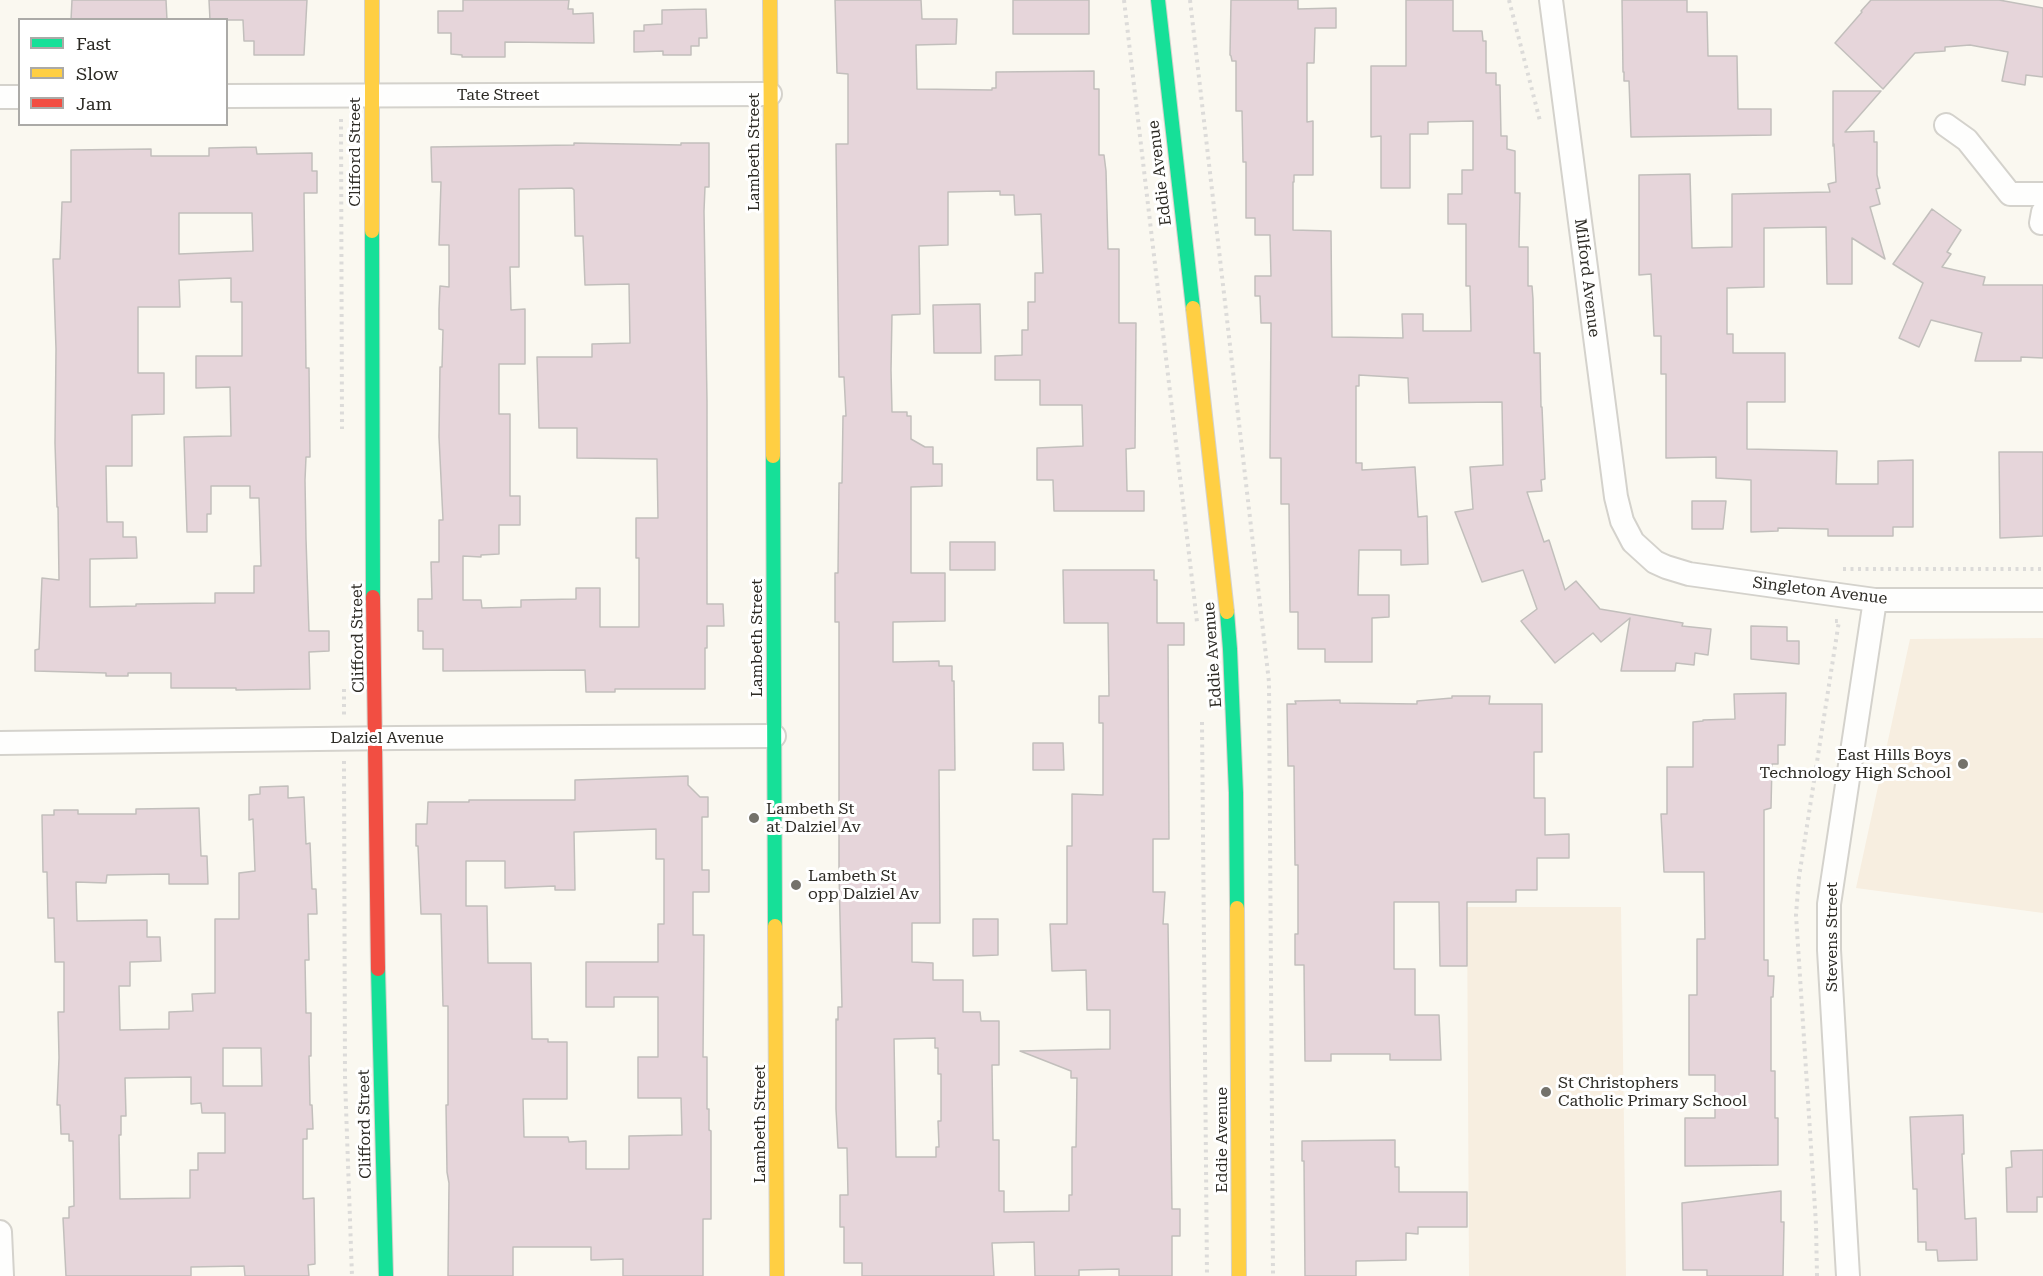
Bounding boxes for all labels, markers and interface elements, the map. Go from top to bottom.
legend [18,18,228,126]
text: Fast [76,33,111,54]
text: Slow [76,63,118,84]
street label: Tate Street [457,85,539,105]
text: Jam [76,93,112,114]
street label: Lambeth Street [744,93,764,211]
street label: Clifford Street [345,97,365,207]
street label: Eddie Avenue [1144,119,1176,227]
street label: Milford Avenue [1570,218,1604,338]
street label: Singleton Avenue [1752,573,1888,609]
street label: Lambeth Street [747,579,767,697]
street label: Clifford Street [347,583,369,693]
street label: Eddie Avenue [1200,601,1226,709]
street label: Dalziel Avenue [330,728,444,748]
place label: East Hills Boys Technology High School [1760,745,1951,783]
marker: East Hills Boys Technology High School [1956,757,1970,771]
place label: Lambeth St at Dalziel Av [766,799,861,837]
marker: Lambeth St at Dalziel Av [747,811,761,825]
place label: Lambeth St opp Dalziel Av [808,866,919,904]
marker: Lambeth St opp Dalziel Av [789,878,803,892]
street label: Stevens Street [1822,882,1842,992]
street label: Lambeth Street [750,1065,770,1183]
street label: Clifford Street [354,1069,376,1179]
place label: St Christophers Catholic Primary School [1558,1073,1747,1111]
marker: St Christophers Catholic Primary School [1539,1085,1553,1099]
street label: Eddie Avenue [1212,1087,1232,1193]

